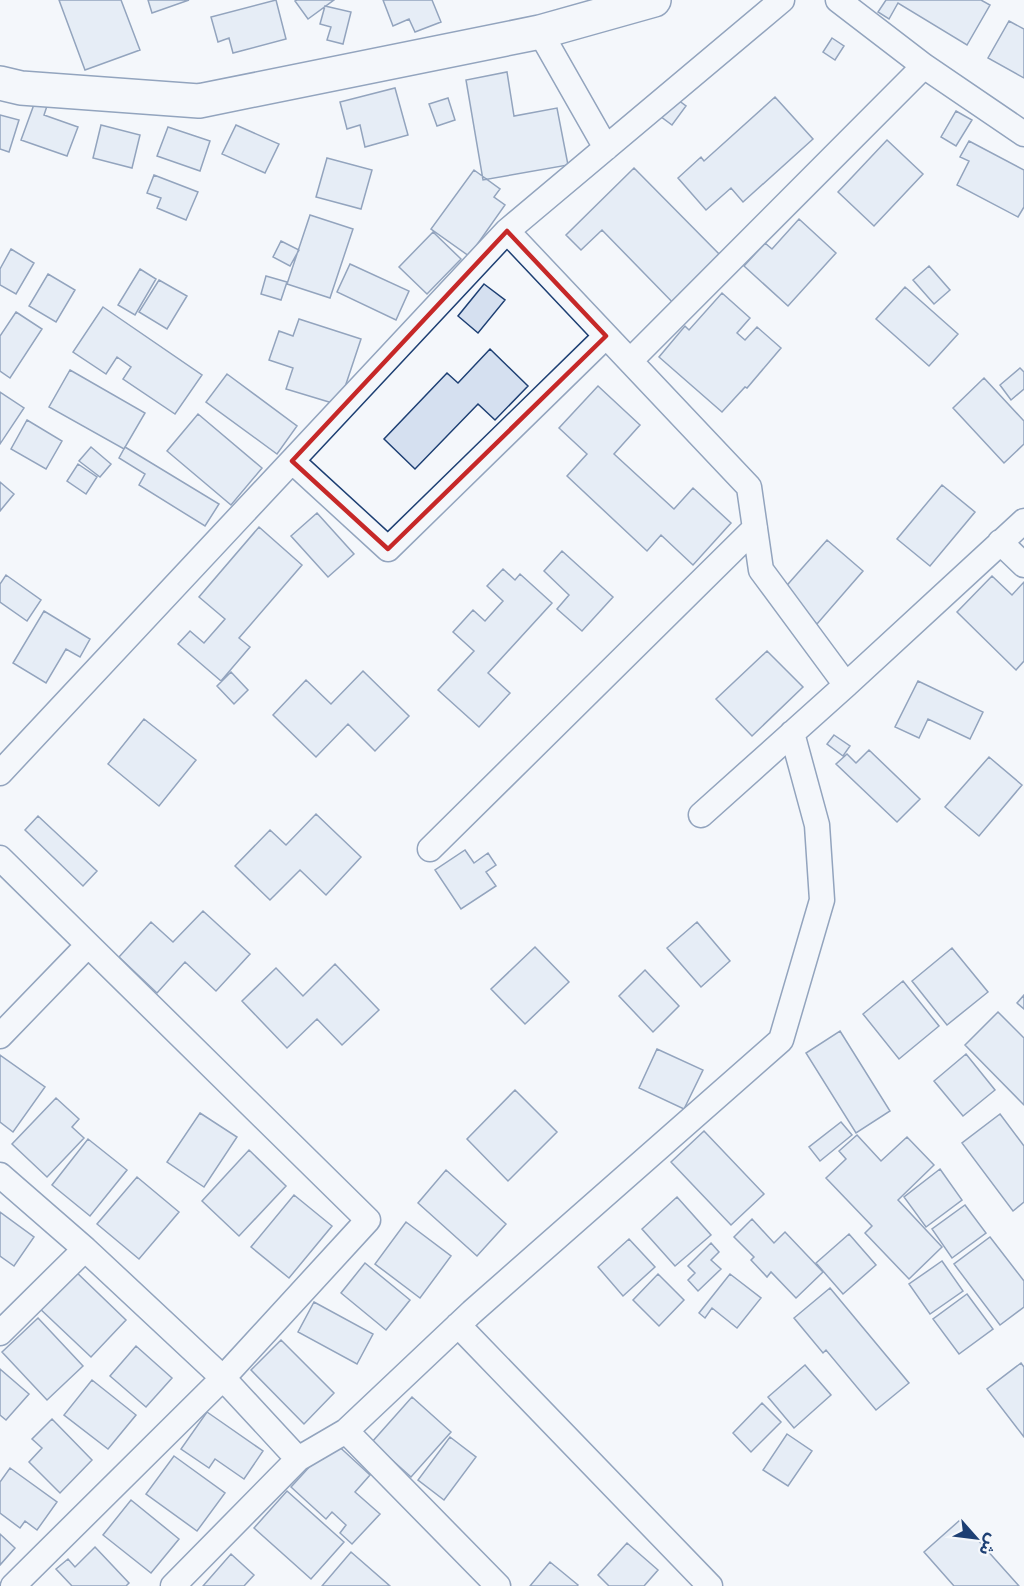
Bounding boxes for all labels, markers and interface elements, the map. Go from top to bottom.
north arrow [946,1508,1006,1568]
text: ش [975,1531,1001,1559]

